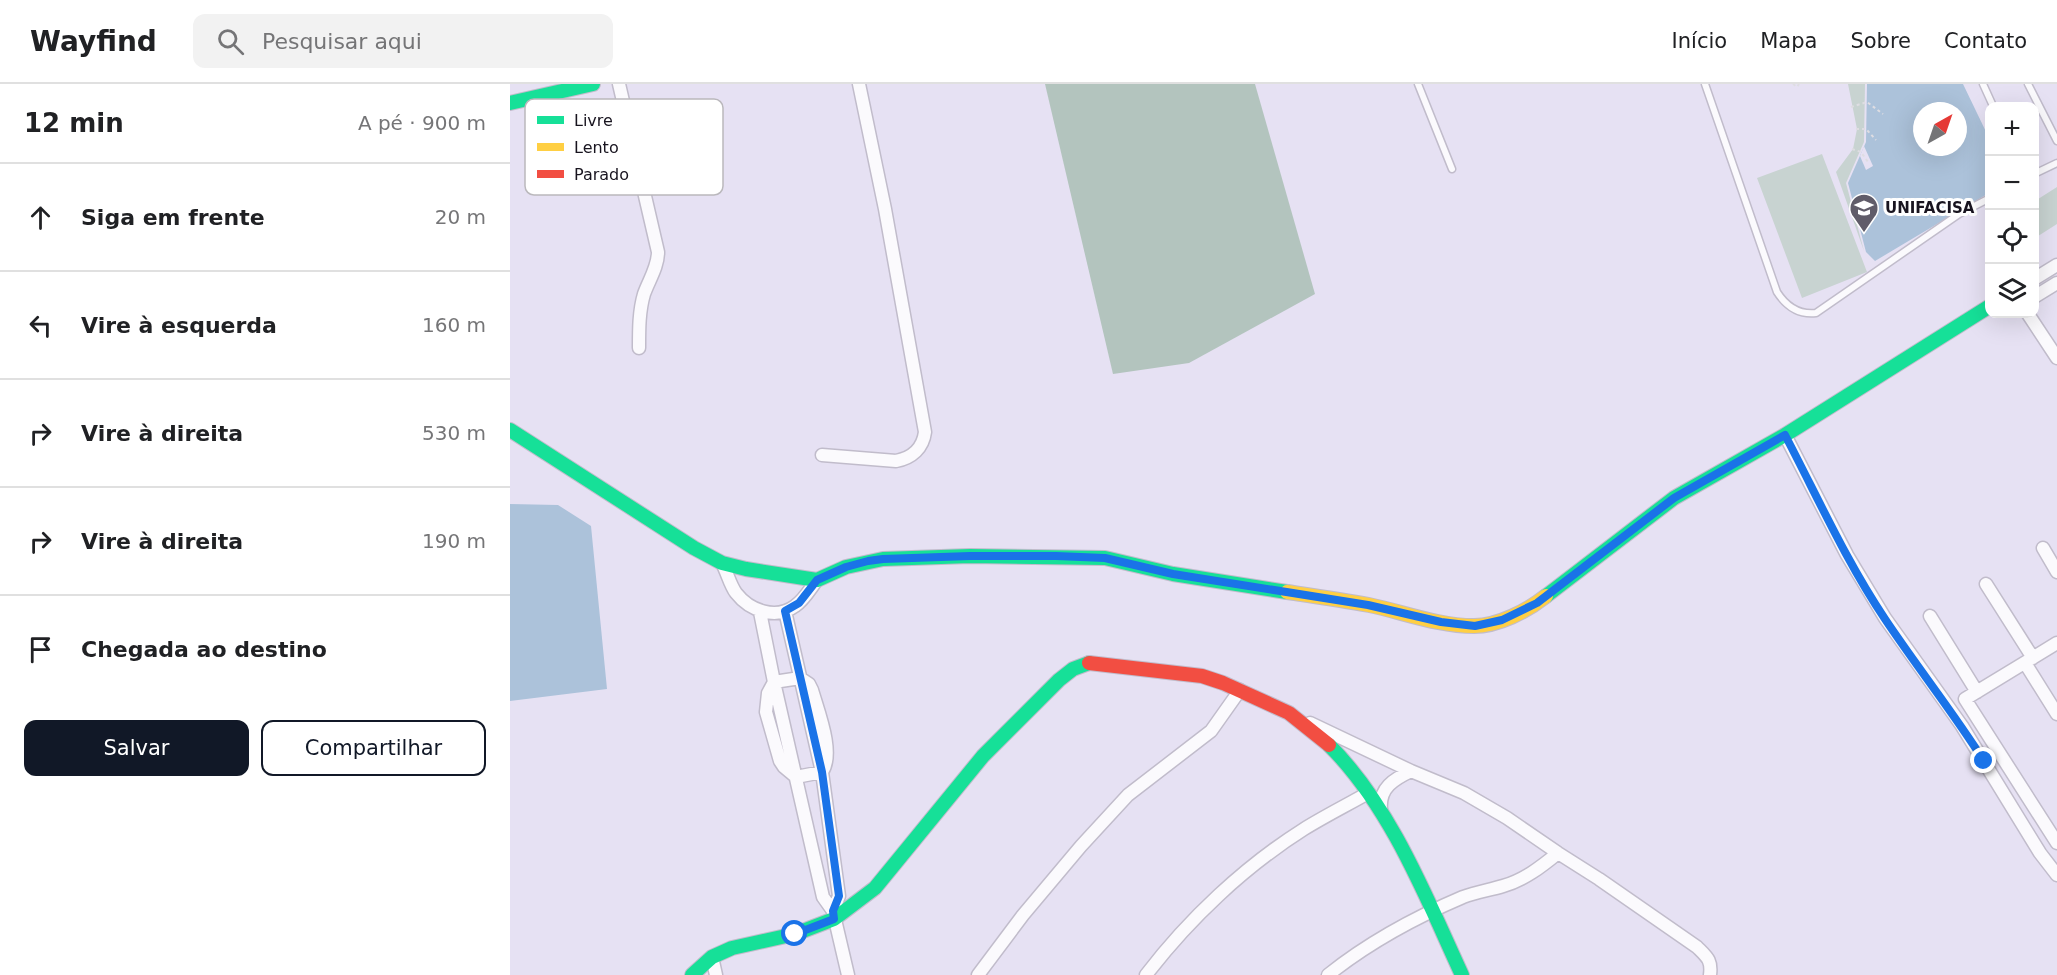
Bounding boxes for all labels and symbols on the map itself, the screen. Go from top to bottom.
legend [525,99,723,195]
north arrow [1913,102,1967,156]
text: Livre [574,111,613,130]
text: Lento [574,138,619,157]
text: Parado [574,165,629,184]
school or university icon: UNIFACISA [1848,192,1880,234]
place label: UNIFACISA [1885,199,1975,217]
route end [1970,747,1996,773]
route start [781,920,807,946]

